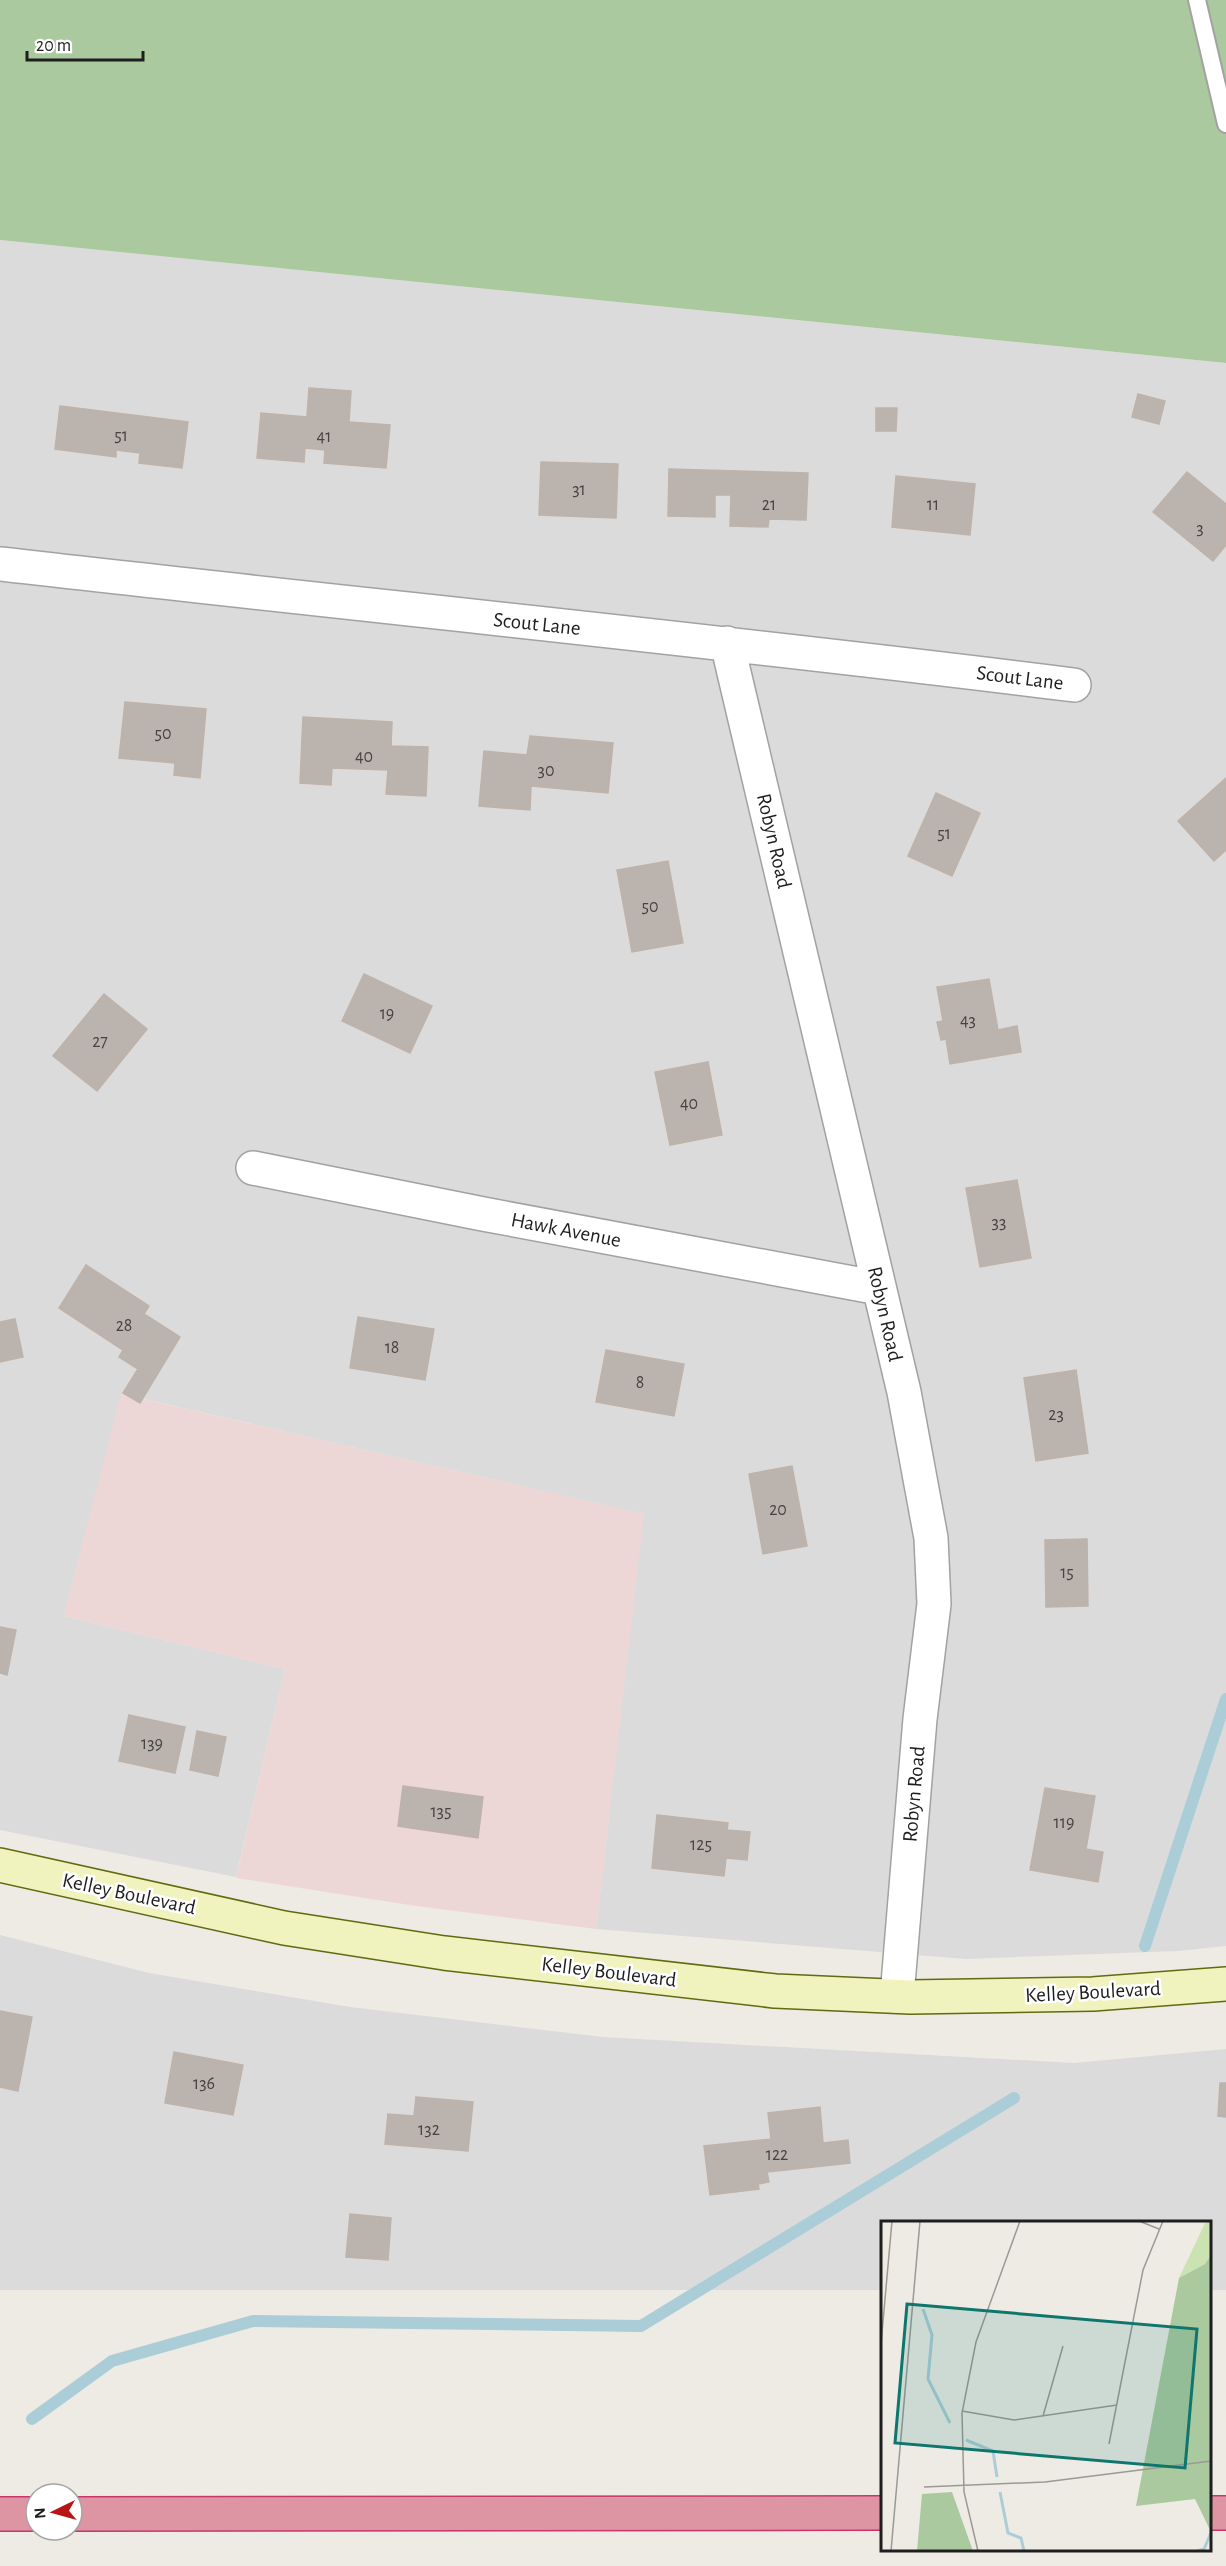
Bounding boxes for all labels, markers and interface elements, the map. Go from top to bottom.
scale bar [27,24,142,62]
text: 20 m [36,37,71,55]
house number: 51 [114,427,128,445]
house number: 41 [317,428,331,446]
house number: 31 [572,481,586,499]
house number: 21 [762,496,776,514]
house number: 11 [927,496,939,514]
house number: 3 [1196,520,1204,538]
street label: Scout Lane [492,609,582,639]
street label: Scout Lane [975,662,1065,694]
house number: 50 [154,725,172,743]
house number: 40 [355,748,373,766]
house number: 30 [538,762,554,780]
street label: Robyn Road [753,792,795,891]
house number: 51 [937,825,951,843]
house number: 50 [641,898,659,916]
house number: 19 [380,1005,394,1023]
house number: 43 [960,1012,976,1030]
house number: 27 [92,1033,108,1051]
house number: 40 [680,1095,698,1113]
street label: Hawk Avenue [509,1209,623,1251]
house number: 33 [992,1214,1006,1232]
street label: Robyn Road [864,1265,906,1364]
house number: 28 [116,1317,132,1335]
house number: 18 [385,1339,399,1357]
house number: 8 [636,1374,644,1392]
house number: 23 [1048,1406,1064,1424]
house number: 20 [769,1501,787,1519]
house number: 15 [1060,1564,1074,1582]
house number: 139 [141,1735,163,1753]
street label: Robyn Road [899,1745,929,1843]
house number: 135 [430,1803,452,1821]
house number: 119 [1054,1814,1074,1832]
house number: 125 [690,1836,712,1854]
street label: Kelley Boulevard [60,1870,198,1918]
street label: Kelley Boulevard [540,1953,678,1991]
street label: Kelley Boulevard [1025,1978,1161,2006]
house number: 136 [193,2075,215,2093]
house number: 132 [418,2121,440,2139]
house number: 122 [766,2146,788,2164]
inset map [881,2221,1211,2551]
north arrow [24,2482,84,2542]
text: N [32,2507,49,2519]

